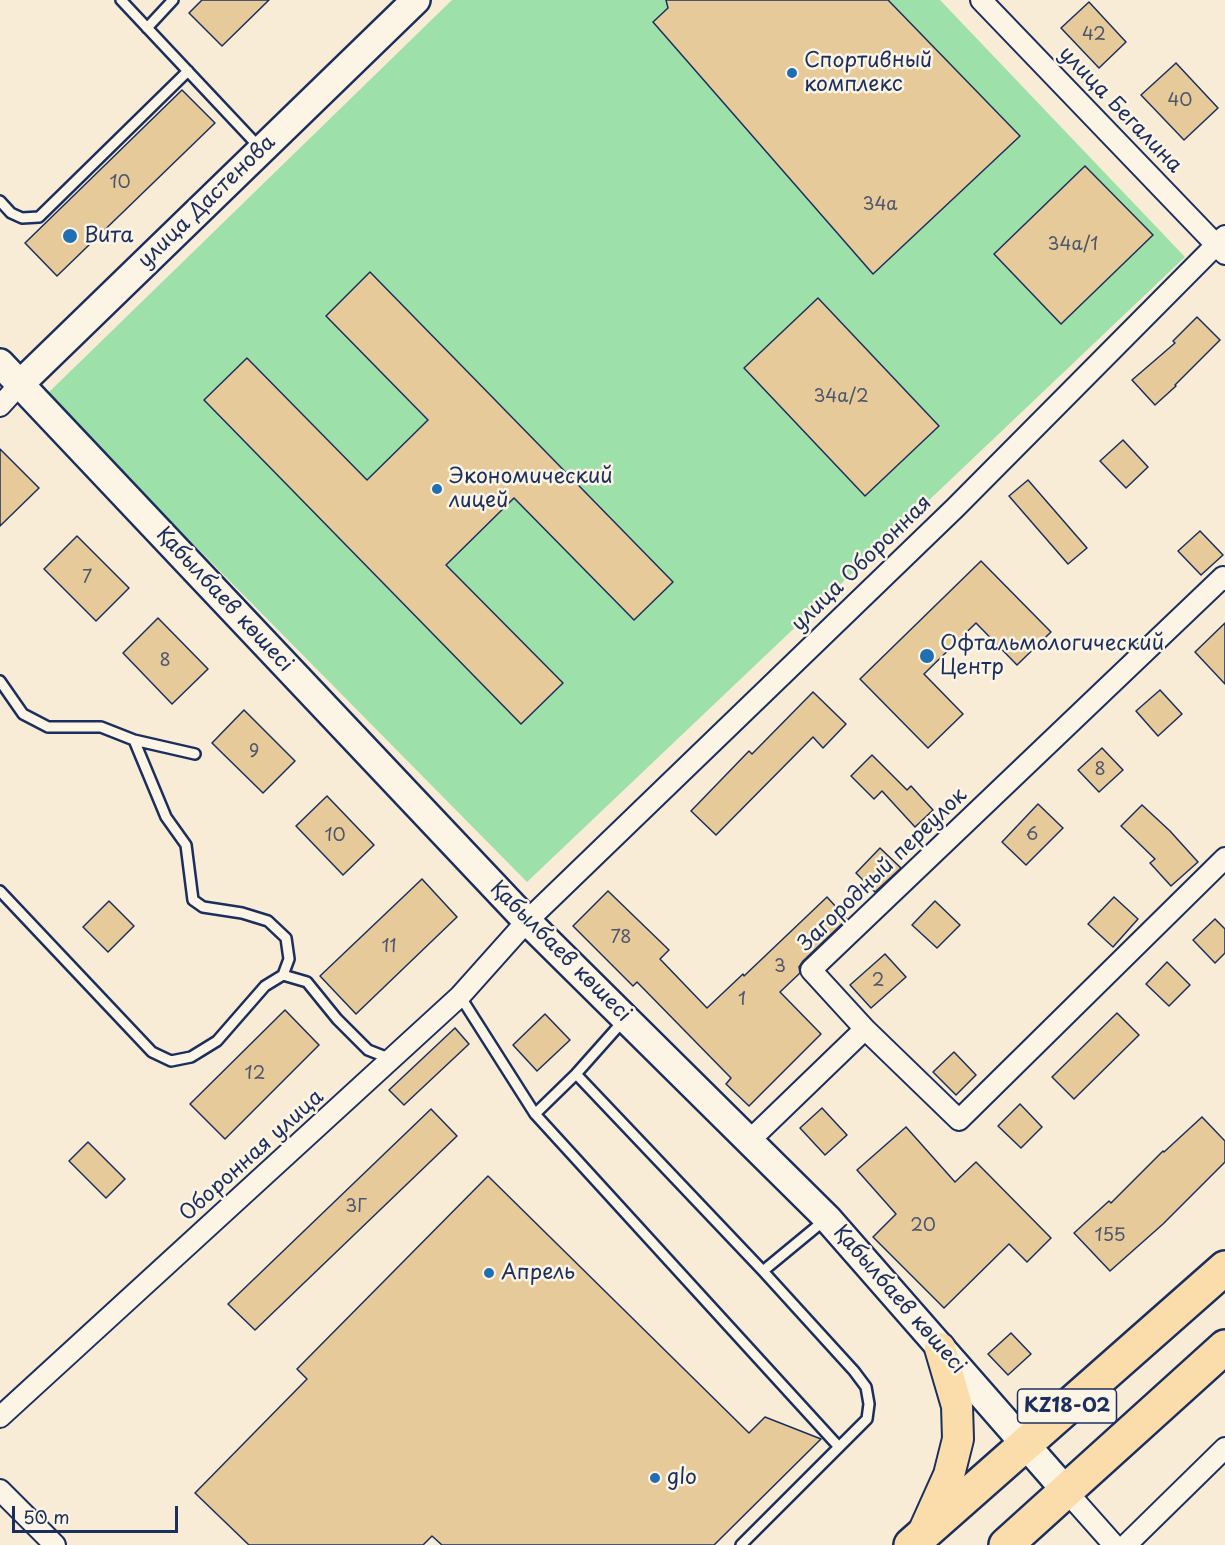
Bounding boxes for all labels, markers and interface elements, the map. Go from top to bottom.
house number: 42 [1082,24,1106,46]
street label: улица Бегалина [1053,41,1187,179]
place label: Спортивный комплекс [804,48,932,98]
marker: Спортивный комплекс [785,66,799,80]
house number: 40 [1167,90,1193,112]
street label: улица Дастенова [133,130,281,274]
house number: 10 [109,172,131,194]
house number: 34а [862,194,898,216]
place label: Вита [84,223,134,249]
marker: Вита [61,227,79,245]
house number: 34а/1 [1048,234,1098,256]
house number: 34а/2 [813,386,869,408]
place label: Экономический лицей [449,464,613,514]
marker: Экономический лицей [430,482,444,496]
street label: улица Оборонная [787,491,937,637]
street label: Қабылбаев көшесі [150,522,298,678]
house number: 7 [82,567,92,589]
place label: Офтальмологический Центр [940,631,1164,681]
marker: Офтальмологический Центр [918,647,936,665]
house number: 8 [159,650,171,672]
house number: 9 [249,741,259,763]
house number: 8 [1094,759,1106,781]
street label: Загородный переулок [794,783,972,957]
house number: 6 [1026,824,1038,846]
house number: 10 [324,825,346,847]
street label: Қабылбаев көшесі [484,876,636,1028]
house number: 78 [611,927,631,949]
house number: 11 [381,936,397,958]
house number: 3 [774,956,786,978]
house number: 2 [872,970,884,992]
house number: 1 [738,989,746,1011]
house number: 12 [245,1063,265,1085]
street label: Оборонная улица [175,1085,329,1227]
house number: 3Г [345,1196,367,1218]
house number: 20 [910,1215,936,1237]
street label: Қабылбаев көшесі [828,1220,970,1380]
house number: 155 [1094,1225,1126,1247]
place label: Апрель [501,1260,575,1286]
marker: Апрель [482,1266,496,1280]
road number: KZ18-02 [1018,1389,1116,1423]
place label: glo [667,1465,697,1491]
marker: glo [648,1471,662,1485]
scale bar [15,1494,182,1532]
text: 50 m [23,1503,70,1530]

